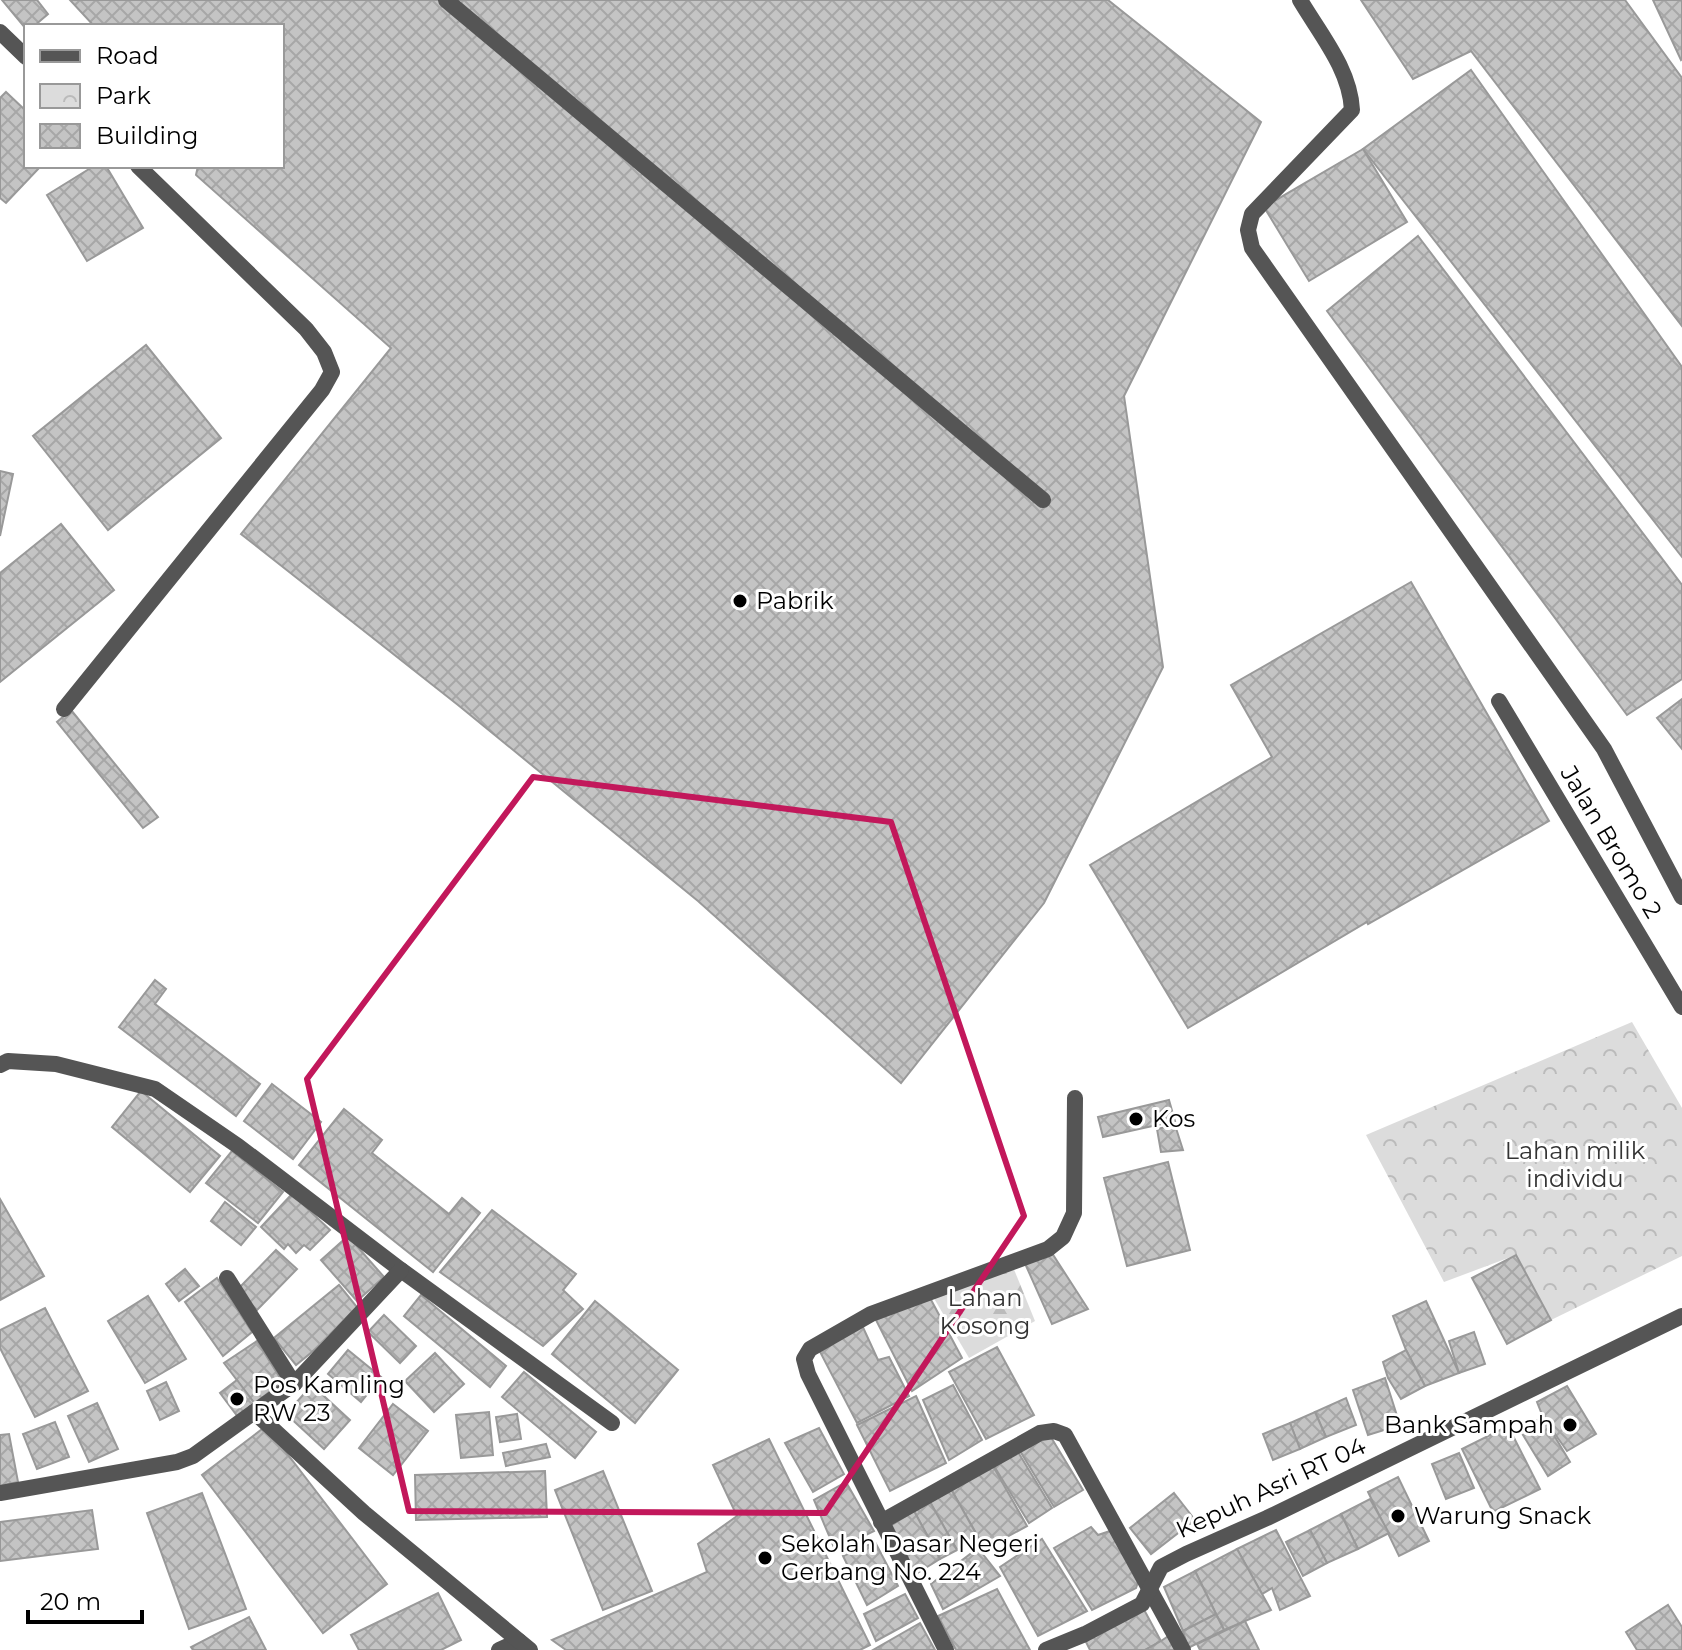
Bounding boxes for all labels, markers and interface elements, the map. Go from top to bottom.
legend [24,24,284,168]
text: Road [96,41,159,70]
text: Park [96,81,151,110]
text: Building [96,121,199,150]
place label: Pabrik [756,586,834,615]
marker: Pabrik [731,592,749,610]
street label: Jalan Bromo 2 [1554,760,1668,923]
place label: Kos [1152,1104,1195,1133]
marker: Kos [1127,1110,1145,1128]
park label: Lahan milik individu [1505,1136,1646,1193]
park label: Lahan Kosong [940,1283,1030,1340]
place label: Pos Kamling RW 23 [253,1370,405,1427]
marker: Pos Kamling RW 23 [228,1390,246,1408]
place label: Bank Sampah [1384,1410,1554,1439]
marker: Bank Sampah [1561,1416,1579,1434]
street label: Kepuh Asri RT 04 [1171,1431,1370,1544]
place label: Warung Snack [1414,1501,1592,1530]
marker: Warung Snack [1389,1507,1407,1525]
place label: Sekolah Dasar Negeri Gerbang No. 224 [781,1529,1039,1586]
marker: Sekolah Dasar Negeri Gerbang No. 224 [756,1549,774,1567]
scale bar [28,1574,142,1624]
text: 20 m [40,1587,101,1616]

